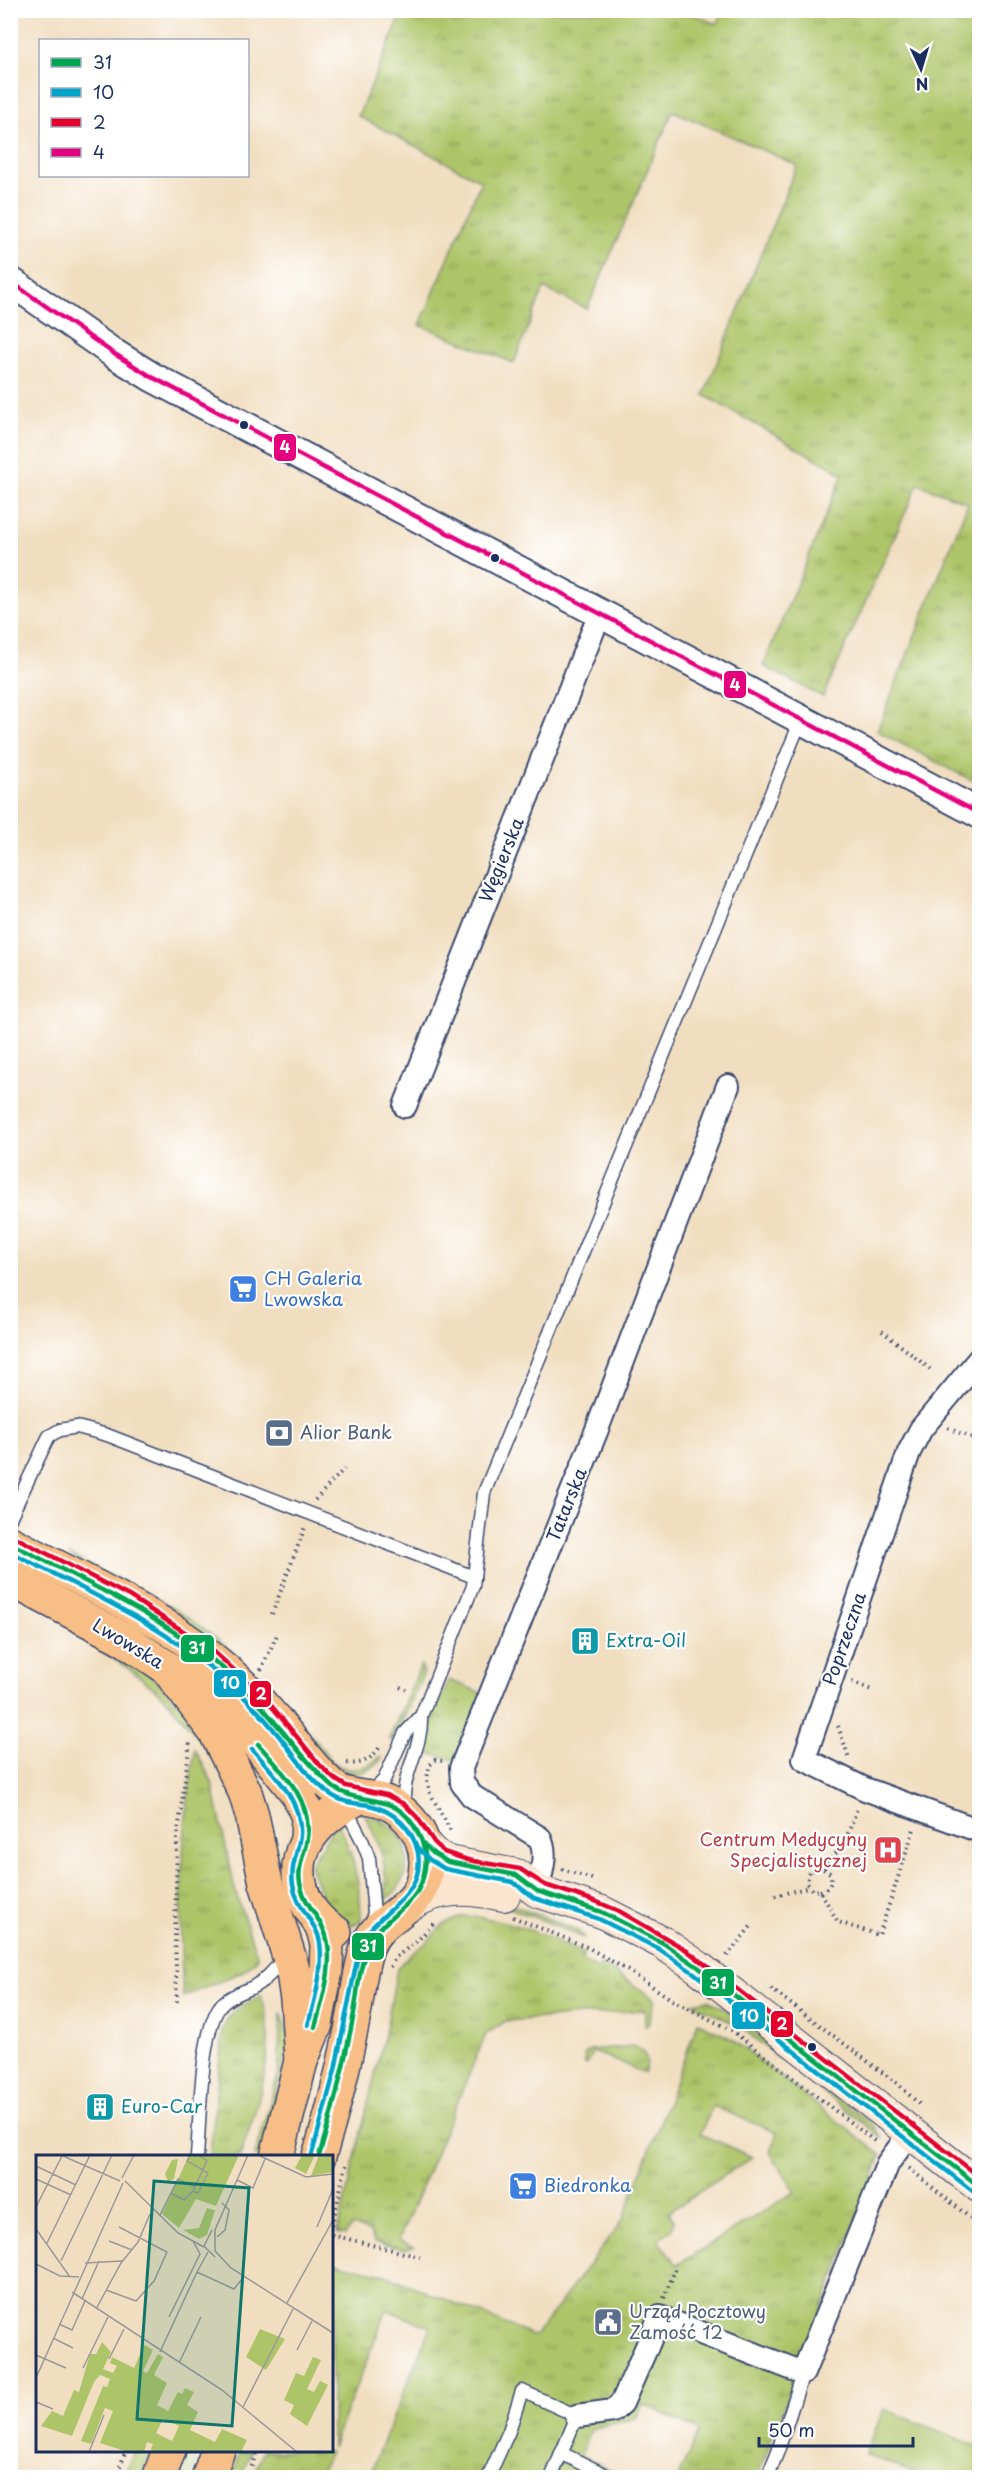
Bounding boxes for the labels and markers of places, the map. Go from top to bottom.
unlabelled marker [238,419,250,431]
unlabelled marker [489,552,501,564]
place label: CH Galeria Lwowska [264,1264,363,1312]
supermarket icon: CH Galeria Lwowska [227,1273,259,1305]
bank icon: Alior Bank [263,1417,295,1449]
place label: Alior Bank [300,1418,392,1445]
building icon: Extra-Oil [569,1625,601,1657]
place label: Extra-Oil [606,1626,686,1653]
place label: Centrum Medycyny Specjalistycznej [700,1825,867,1873]
hospital icon: Centrum Medycyny Specjalistycznej [872,1834,904,1866]
unlabelled marker [806,2041,818,2053]
building icon: Euro-Car [84,2091,116,2123]
place label: Euro-Car [121,2092,203,2119]
supermarket icon: Biedronka [507,2170,539,2202]
place label: Biedronka [544,2171,632,2198]
place label: Urząd Pocztowy Zamość 12 [629,2297,766,2345]
public building icon: Urząd Pocztowy Zamość 12 [592,2306,624,2338]

